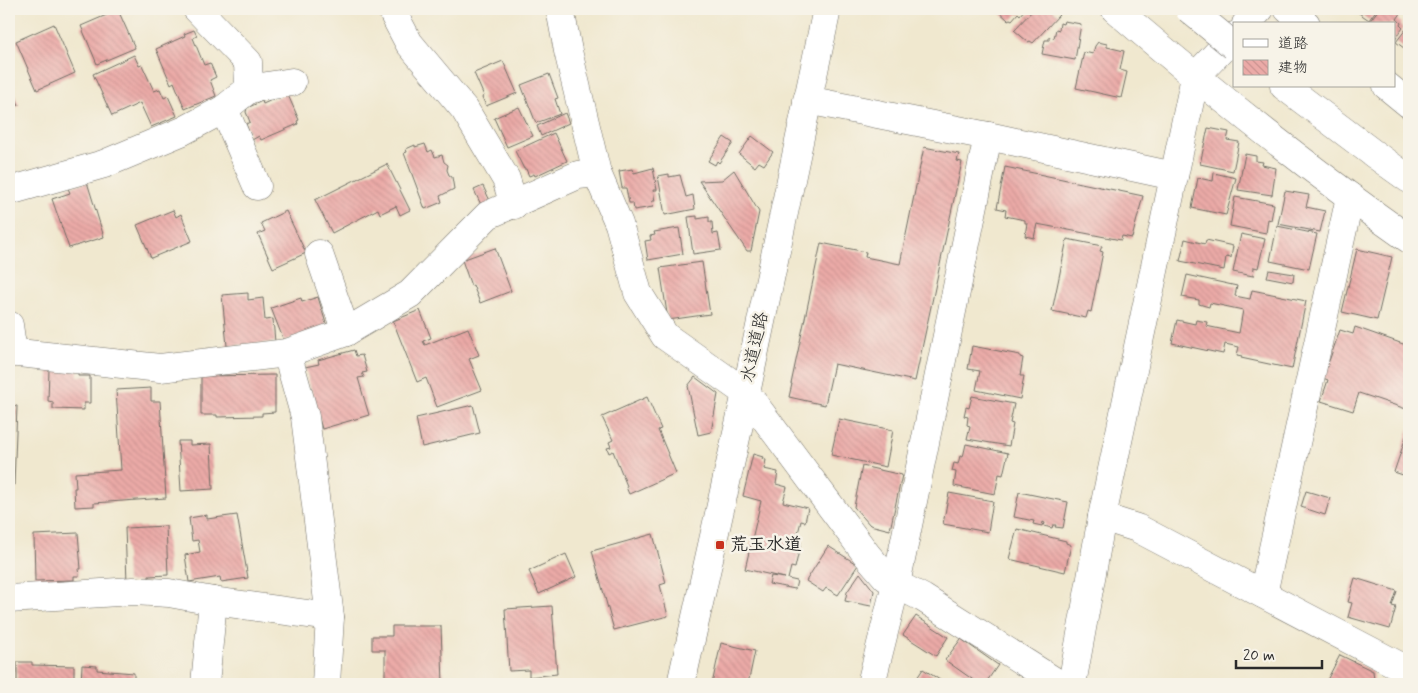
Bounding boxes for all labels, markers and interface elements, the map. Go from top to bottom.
legend [1233,22,1396,88]
text: 道路 [1278,34,1308,54]
text: 建物 [1278,58,1308,78]
street label: 水道道路 [736,309,774,385]
place label: 荒玉水道 [730,533,802,557]
marker: 荒玉水道 [714,539,726,551]
scale bar [1236,638,1322,670]
text: 20 m [1243,646,1275,666]

